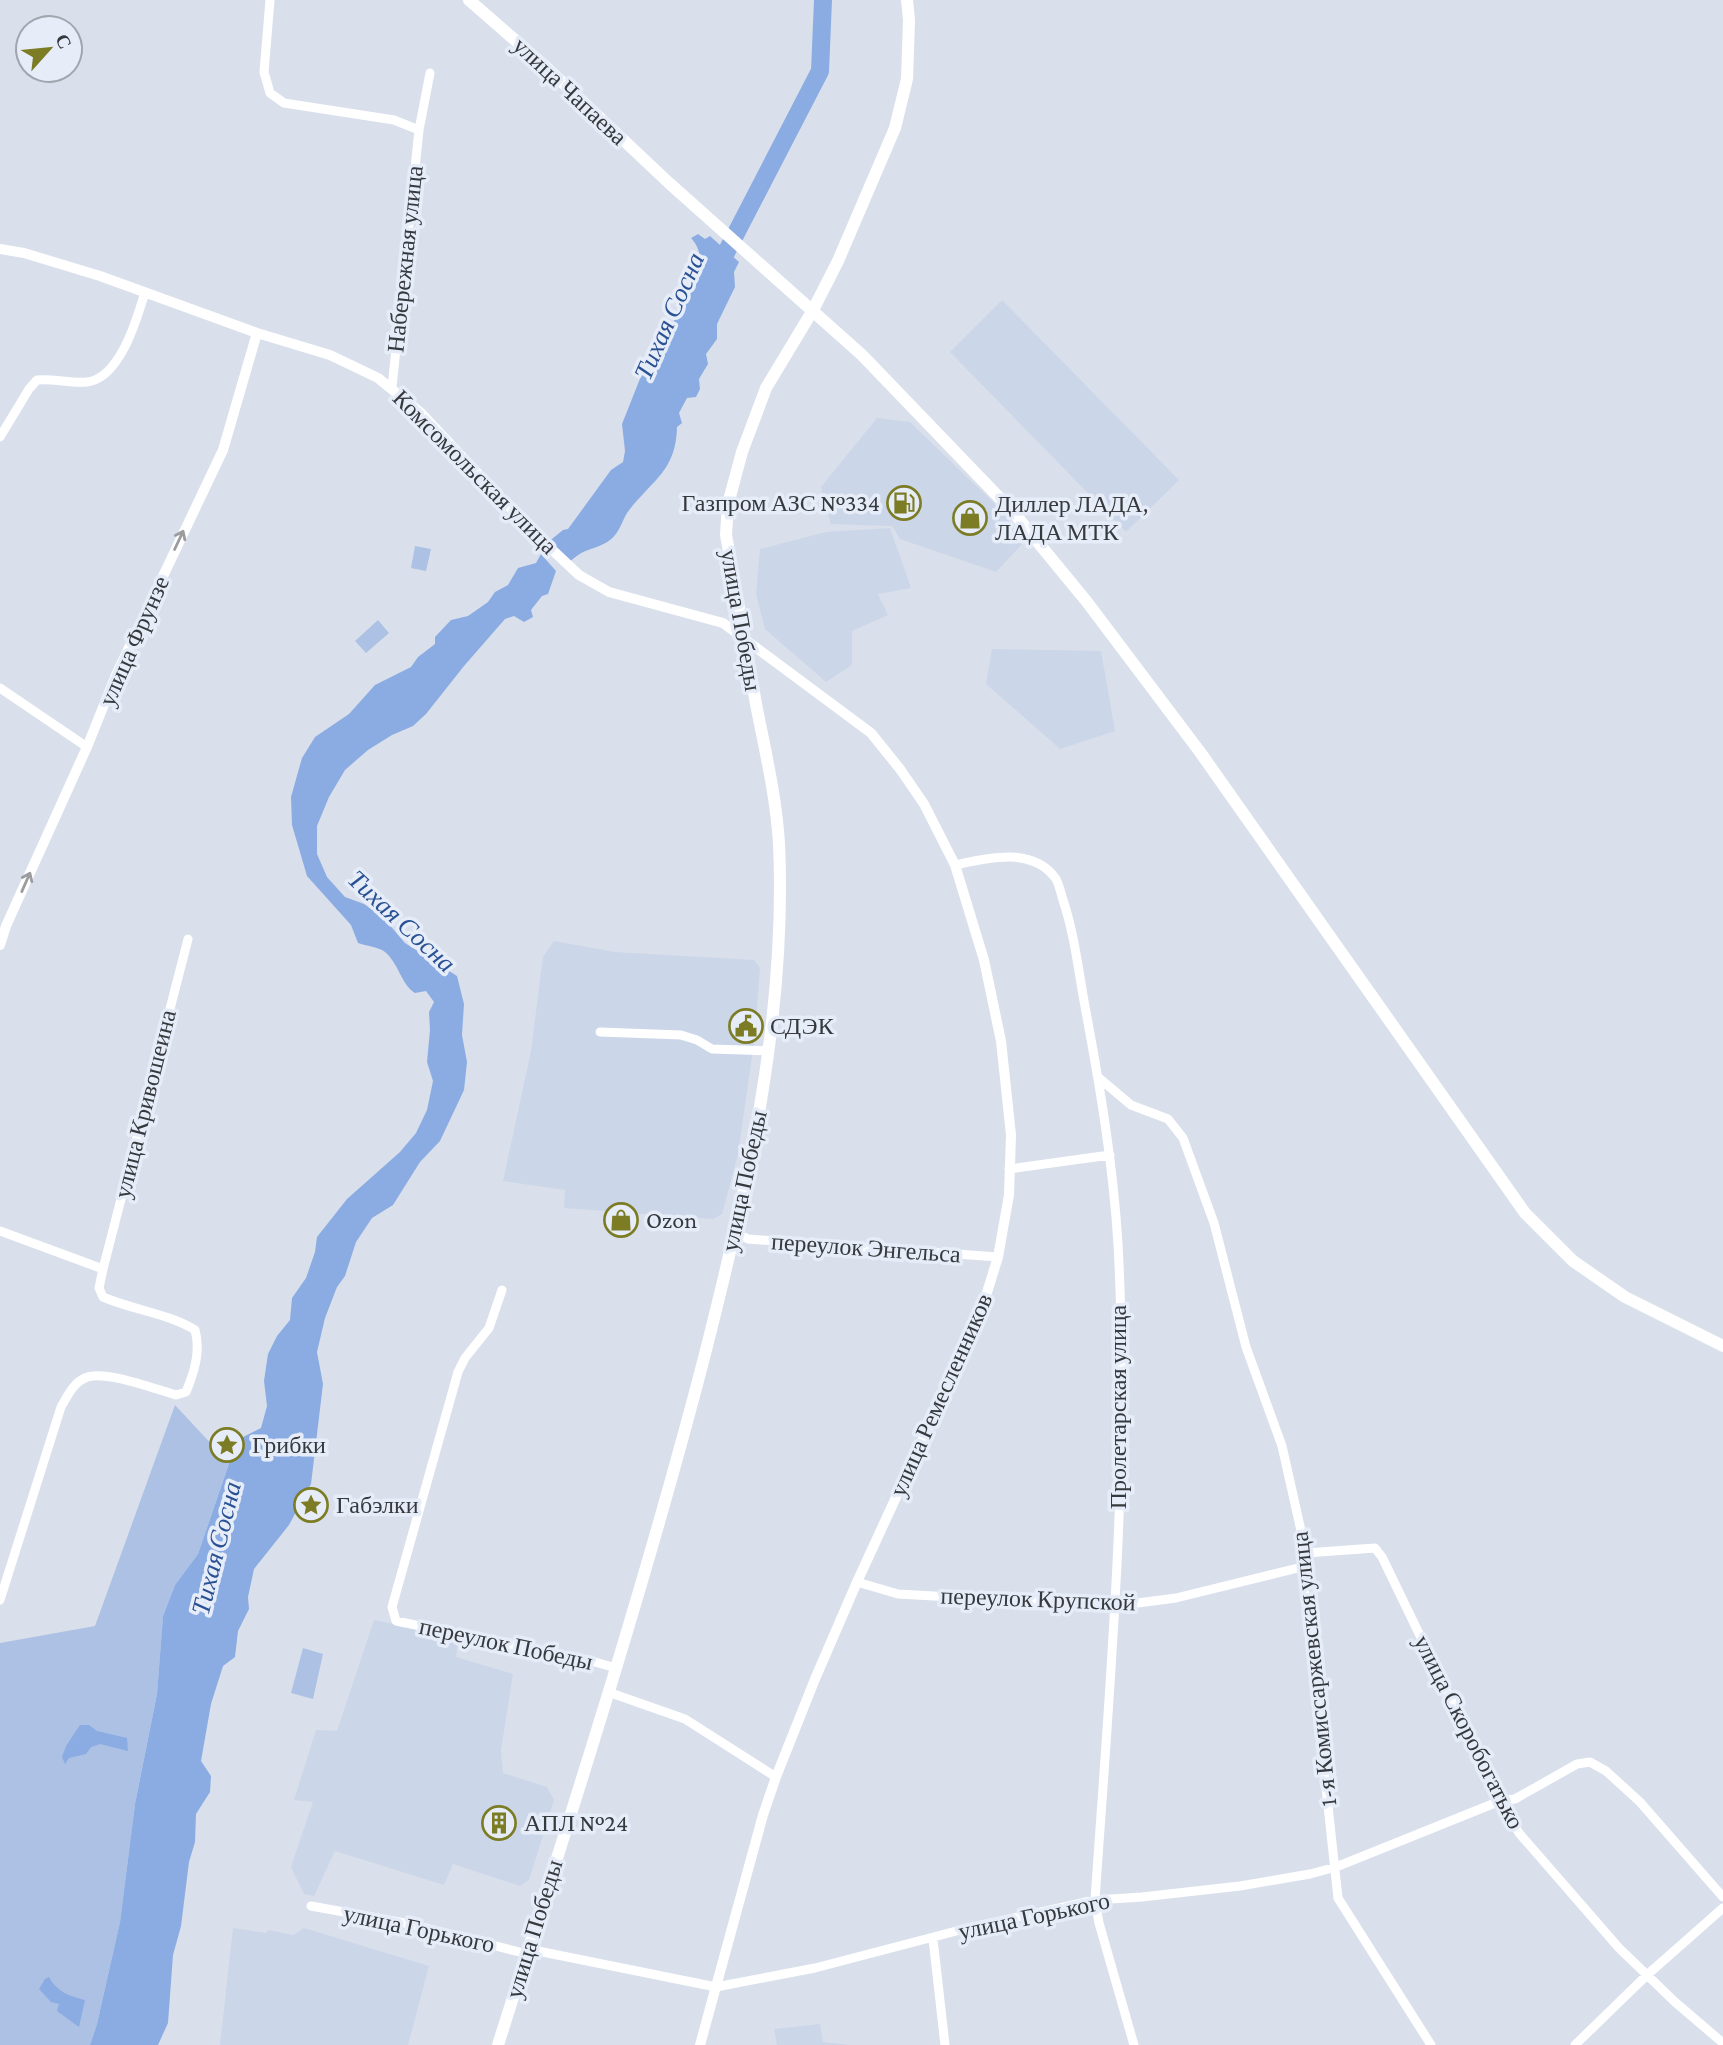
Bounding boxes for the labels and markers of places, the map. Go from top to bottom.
fuel station icon: Газпром АЗС №334 [885,484,923,522]
place label: Газпром АЗС №334 [682,489,880,516]
place label: Диллер ЛАДА, ЛАДА МТК [995,490,1148,545]
shop icon: Диллер ЛАДА, ЛАДА МТК [951,499,989,537]
public building icon: СДЭК [727,1007,765,1045]
place label: СДЭК [770,1012,835,1039]
shop icon: Ozon [602,1201,640,1239]
place label: Ozon [646,1206,697,1233]
place icon: Грибки [208,1426,246,1464]
place label: Грибки [252,1431,326,1458]
place icon: Габэлки [292,1486,330,1524]
place label: Габэлки [336,1491,419,1518]
building icon: АПЛ №24 [480,1804,518,1842]
place label: АПЛ №24 [524,1809,628,1836]

